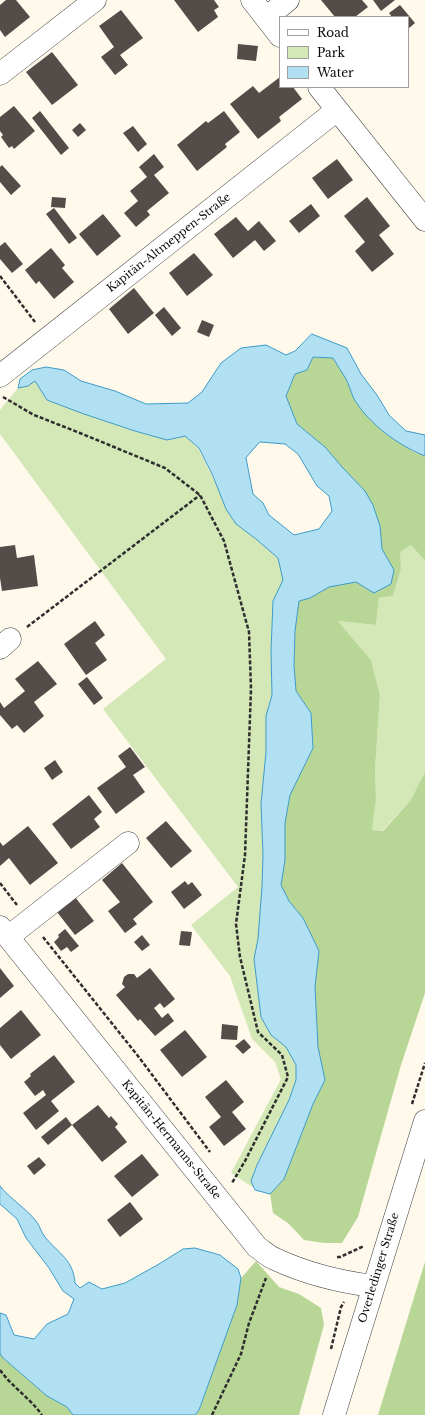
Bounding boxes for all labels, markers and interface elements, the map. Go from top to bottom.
legend [279,16,409,88]
text: Road [317,25,349,40]
text: Park [317,45,345,60]
text: Water [317,65,354,80]
street label: Kapitän-Altmeppen-Straße [105,191,233,295]
street label: Kapitän-Hermanns-Straße [119,1078,223,1202]
street label: Overledinger Straße [356,1211,402,1325]

